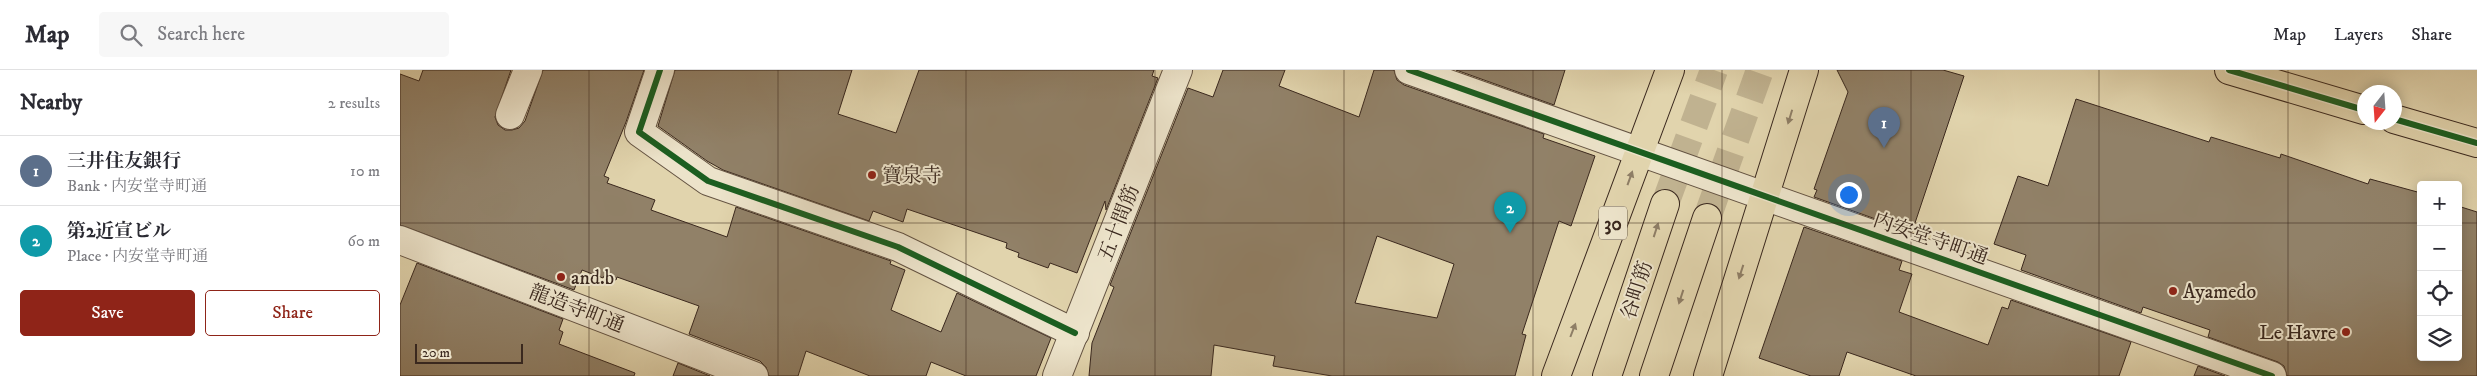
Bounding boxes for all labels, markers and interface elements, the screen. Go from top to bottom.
search box [99,12,449,57]
text: Map [25,20,69,50]
icon: search [117,21,145,49]
text: Search here [157,23,245,46]
text: Map [2273,24,2306,46]
text: Layers [2334,24,2383,46]
text: Share [2411,24,2452,46]
north arrow [2357,85,2402,130]
text: Nearby [20,90,82,116]
text: 2 results [328,93,380,113]
pin: 1 [1868,107,1900,148]
one-way arrow [1786,109,1794,124]
text: 三井住友銀行 [67,150,181,173]
text: 1 [33,161,39,181]
text: 10 m [350,161,380,181]
place label: 寶泉寺 [882,164,942,189]
marker: 寶泉寺 [866,169,878,181]
one-way arrow [1626,170,1634,185]
text: Bank · 内安堂寺町通 [67,176,207,196]
map controls [2417,181,2462,361]
button: + [2417,181,2462,226]
street label: 五十間筋 [1093,182,1145,265]
your location [1836,182,1862,208]
pin: 2 [1494,192,1526,233]
road number: 30 [1599,206,1627,240]
street label: 内安堂寺町通 [1870,208,1991,271]
text: 第2近宣ビル [67,220,171,243]
one-way arrow [1652,222,1660,237]
button: − [2417,226,2462,271]
text: 2 [32,231,40,251]
text: 60 m [348,231,380,251]
text: Place · 内安堂寺町通 [67,246,208,266]
street label: 谷町筋 [1616,258,1659,323]
one-way arrow [1737,264,1745,279]
place label: and.b [571,266,614,291]
marker: and.b [555,271,567,283]
button: locate [2417,271,2462,316]
street label: 龍造寺町通 [525,280,628,339]
place label: Ayamedo [2183,280,2256,305]
marker: Ayamedo [2167,285,2179,297]
button: Save [20,290,195,336]
button: Share [205,290,380,336]
one-way arrow [1676,290,1684,305]
button: layers [2417,316,2462,361]
place label: Le Havre [2259,321,2336,346]
one-way arrow [1570,323,1577,338]
marker: Le Havre [2340,326,2352,338]
scale bar [415,341,522,364]
text: 20 m [422,344,450,362]

